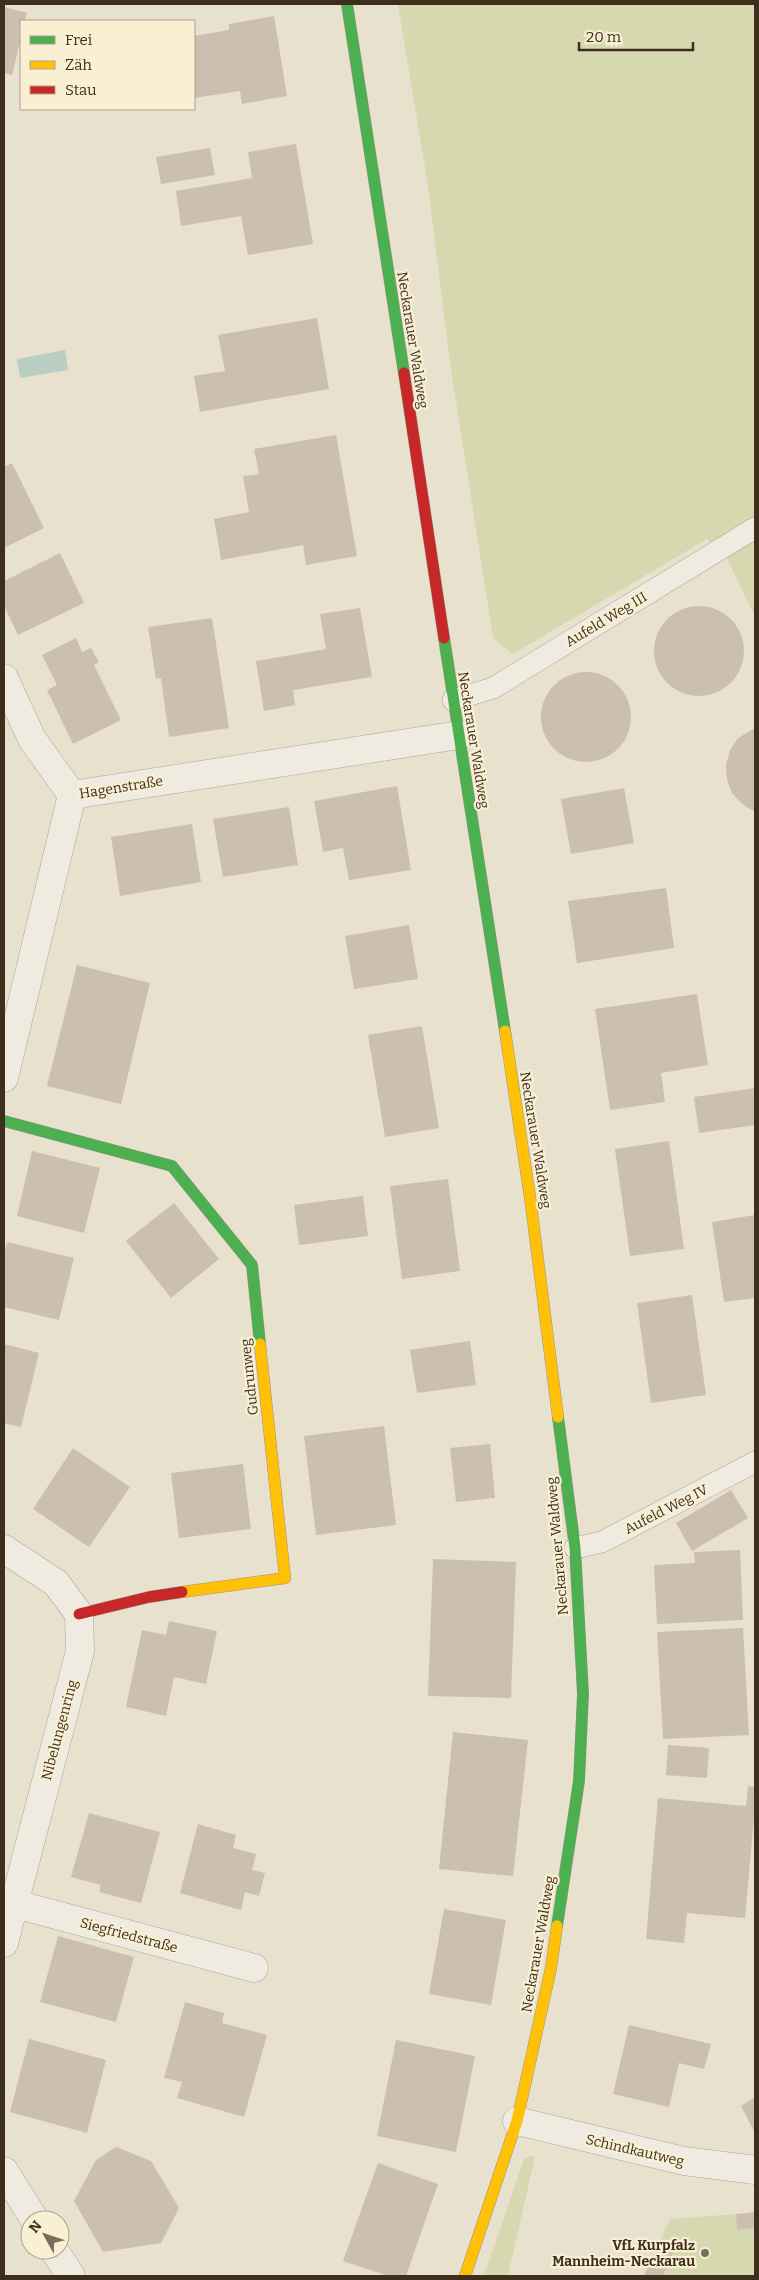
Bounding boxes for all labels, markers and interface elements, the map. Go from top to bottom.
legend [20,20,195,110]
scale bar [579,20,693,52]
text: 20 m [586,28,622,46]
text: Frei [65,31,93,49]
text: Zäh [65,56,92,74]
text: Stau [65,81,97,99]
street label: Neckarauer Waldweg [393,270,432,410]
street label: Aufeld Weg III [562,588,650,650]
street label: Neckarauer Waldweg [454,670,493,810]
street label: Hagenstraße [78,772,164,803]
street label: Neckarauer Waldweg [516,1070,555,1210]
street label: Gudrunweg [237,1338,262,1416]
street label: Neckarauer Waldweg [543,1476,572,1616]
street label: Aufeld Weg IV [622,1481,711,1538]
street label: Nibelungenring [38,1678,81,1782]
street label: Neckarauer Waldweg [518,1874,559,2014]
street label: Siegfriedstraße [78,1914,180,1957]
street label: Schindkautweg [584,2131,686,2170]
north arrow [20,2210,70,2260]
text: N [25,2217,46,2237]
place label: VfL Kurpfalz Mannheim-Neckarau [552,2237,695,2270]
marker: VfL Kurpfalz Mannheim-Neckarau [699,2247,711,2259]

